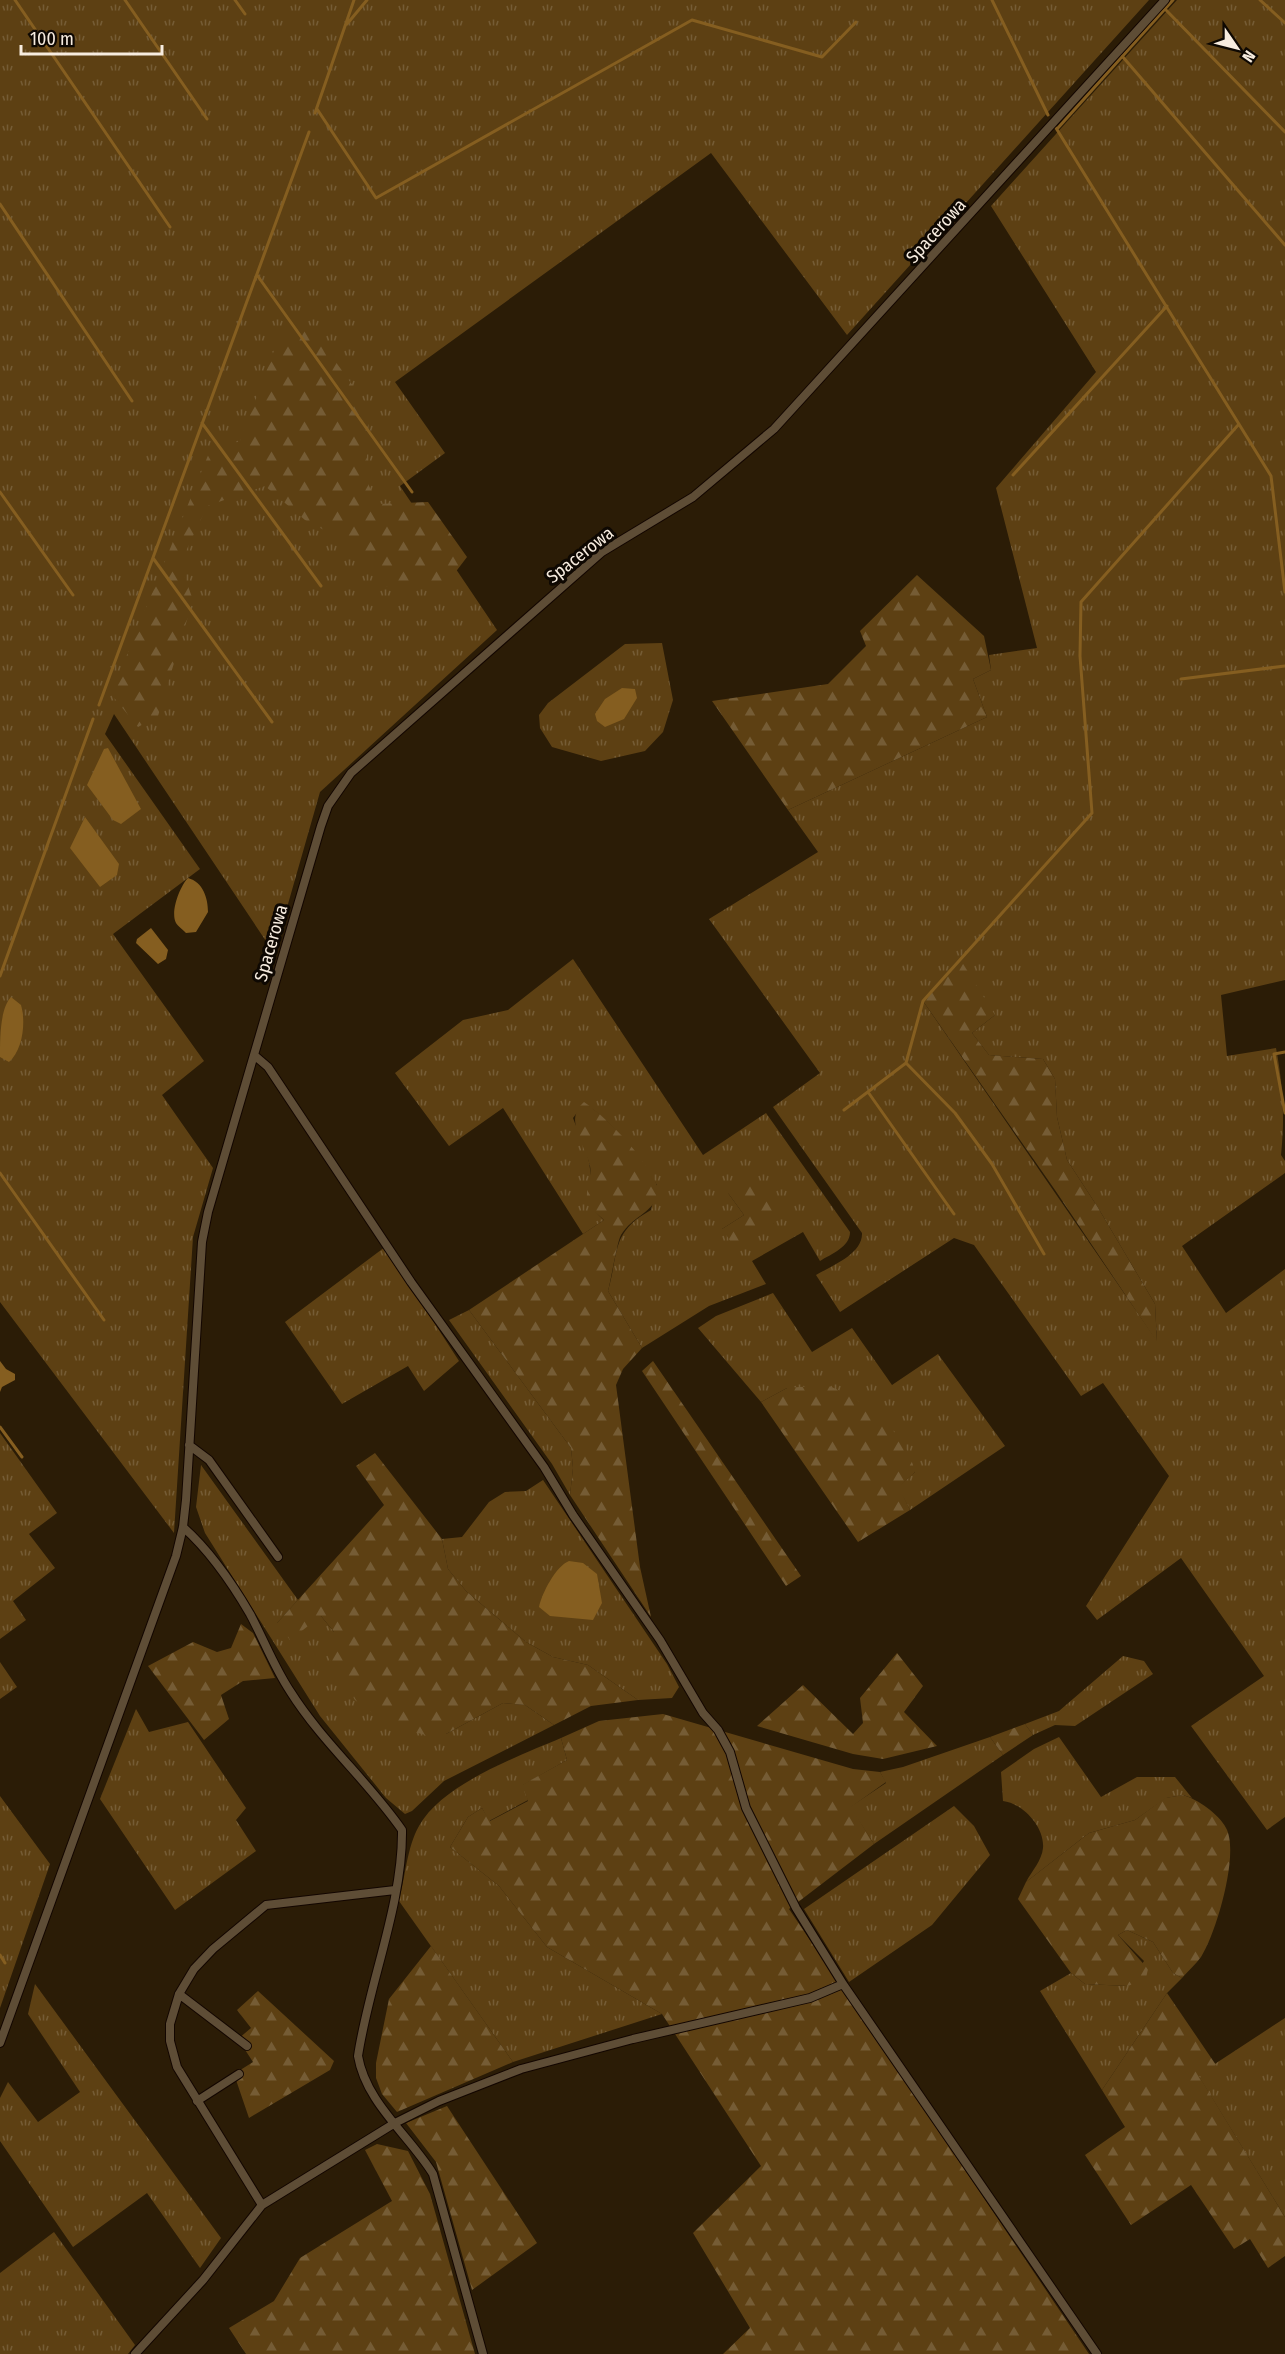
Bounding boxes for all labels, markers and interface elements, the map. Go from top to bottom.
scale bar [21,18,162,56]
north arrow [1207,18,1267,78]
text: 100 m [30,28,74,50]
text: N [1238,47,1259,66]
street label: Spacerowa [901,194,971,268]
street label: Spacerowa [542,522,618,588]
street label: Spacerowa [250,902,293,984]

